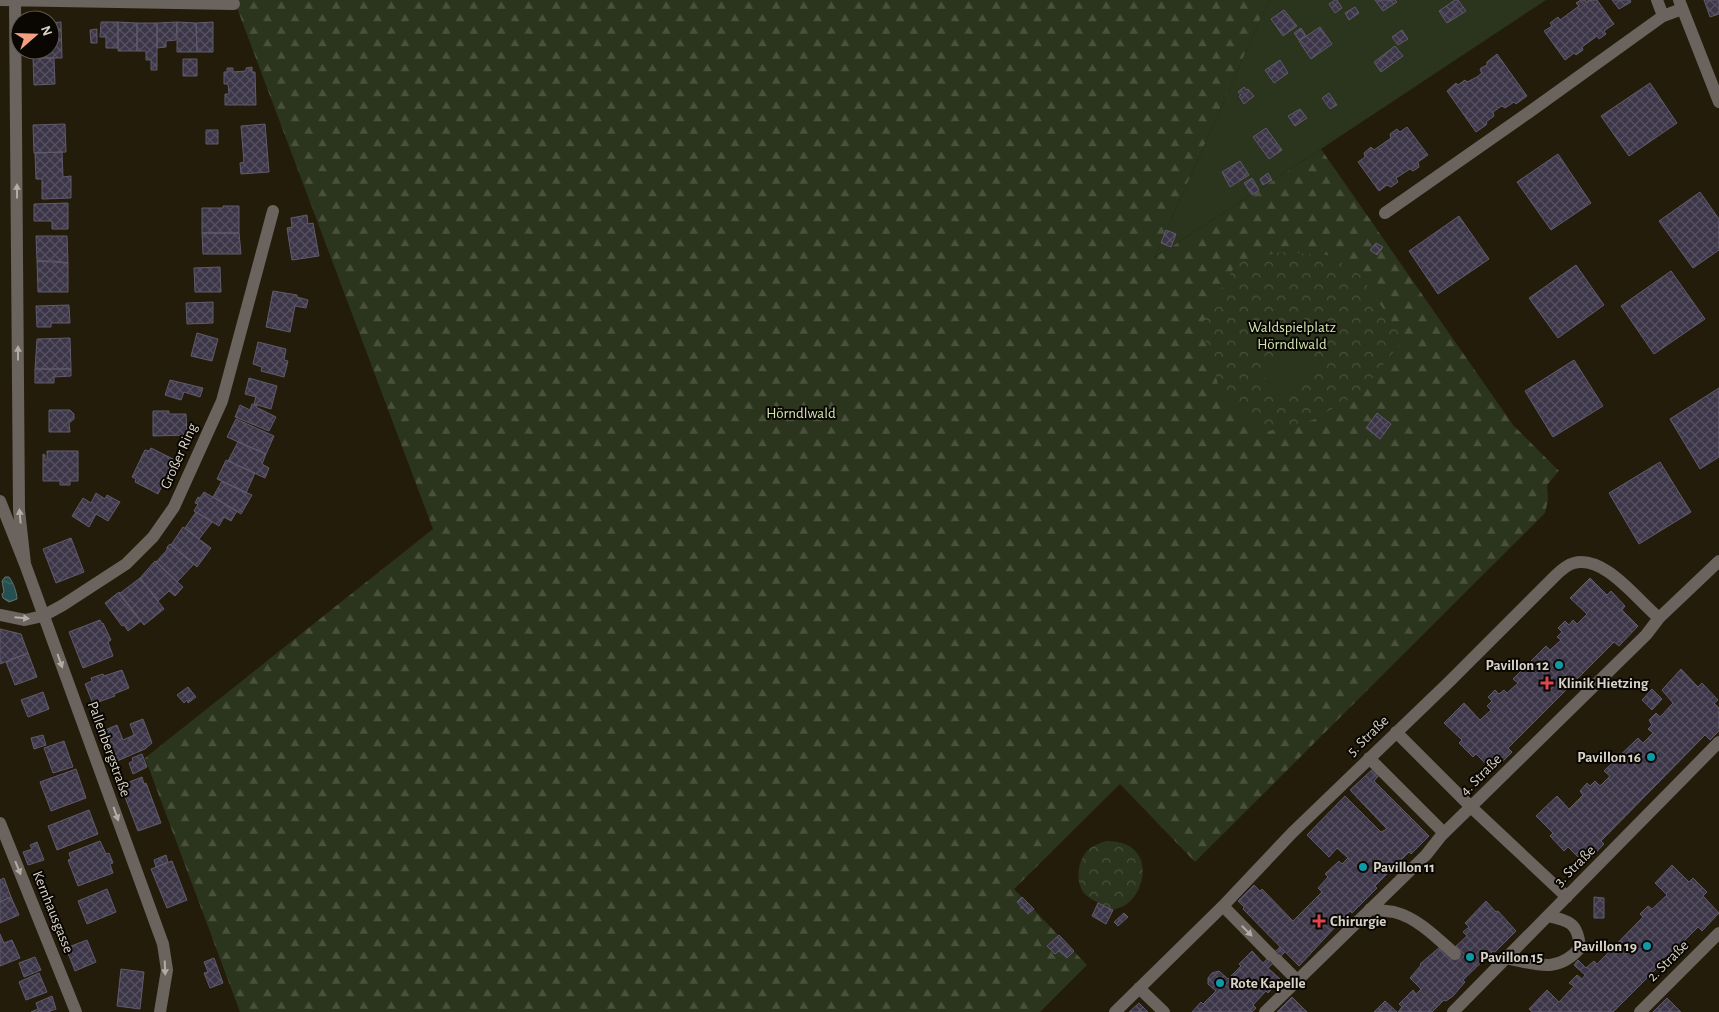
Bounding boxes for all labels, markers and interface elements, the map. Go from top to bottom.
north arrow [10,10,60,60]
text: N [38,24,55,38]
one-way arrow [13,183,21,199]
park label: Waldspielplatz Hörndlwald [1248,320,1336,352]
one-way arrow [14,345,22,361]
park label: Hörndlwald [766,406,836,421]
street label: Großer Ring [158,420,200,491]
one-way arrow [16,507,24,523]
one-way arrow [14,614,30,622]
one-way arrow [57,654,64,669]
place label: Pavillon 12 [1485,658,1549,673]
marker: Pavillon 12 [1553,659,1565,671]
marker: Klinik Hietzing [1540,676,1554,690]
place label: Klinik Hietzing [1558,676,1649,691]
street label: Pallenbergstraße [85,699,133,799]
street label: 5. Straße [1344,713,1392,759]
place label: Pavillon 16 [1577,750,1641,765]
street label: 4. Straße [1457,751,1505,799]
marker: Pavillon 16 [1645,751,1657,763]
one-way arrow [112,807,120,822]
street label: 3. Straße [1552,843,1598,889]
place label: Pavillon 11 [1373,860,1435,875]
one-way arrow [14,861,22,876]
marker: Pavillon 11 [1357,861,1369,873]
street label: Kernhausgasse [30,869,76,955]
marker: Chirurgie [1312,914,1326,928]
place label: Chirurgie [1330,914,1386,929]
one-way arrow [1241,924,1253,936]
street label: 2. Straße [1645,937,1692,984]
place label: Pavillon 19 [1573,939,1637,954]
marker: Pavillon 19 [1641,940,1653,952]
place label: Pavillon 15 [1480,950,1543,965]
marker: Pavillon 15 [1464,951,1476,963]
one-way arrow [162,960,170,976]
place label: Rote Kapelle [1230,976,1306,991]
marker: Rote Kapelle [1214,977,1226,989]

